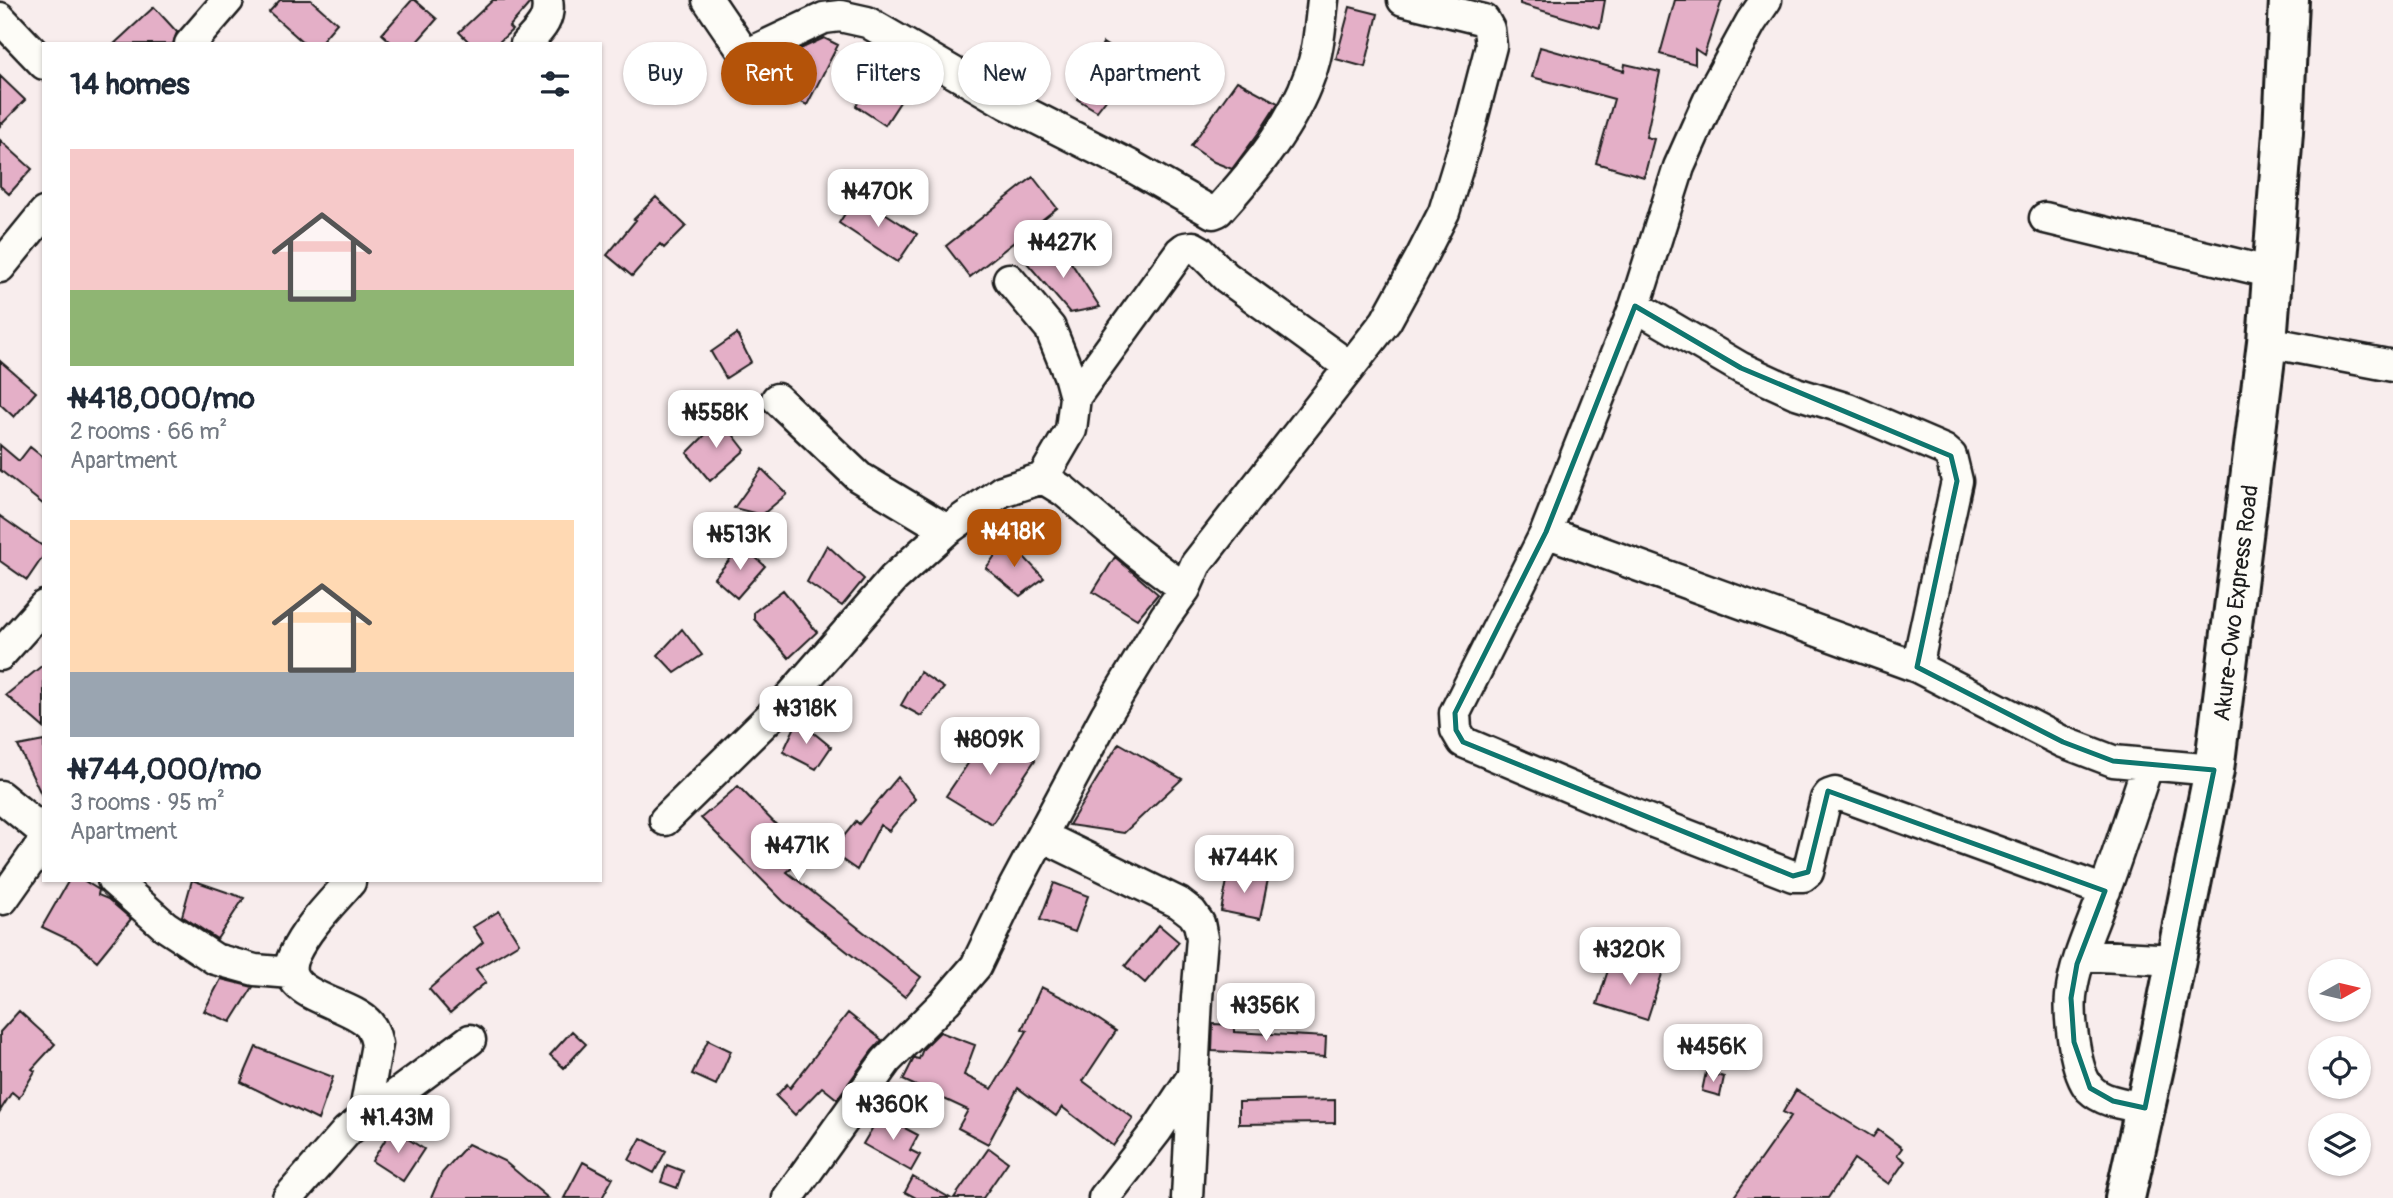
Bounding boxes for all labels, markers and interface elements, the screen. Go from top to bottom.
chip: Buy [623,42,707,105]
chip: Rent [721,42,817,105]
chip: Filters [831,42,944,105]
chip: New [958,42,1051,105]
chip: Apartment [1065,42,1225,105]
icon: filters [536,65,574,103]
text: 14 homes [70,66,190,103]
pin: ₦470K [829,170,927,229]
text: ₦470K [844,177,912,206]
icon: home [259,194,385,320]
pin: ₦427K [1014,220,1112,280]
text: ₦427K [1030,228,1096,257]
text: ₦418,000/mo [70,380,255,417]
pin: ₦558K [667,391,765,450]
text: ₦558K [684,398,748,427]
text: 2 rooms · 66 m² [70,417,227,446]
text: Apartment [70,446,177,475]
street label: Akure-Owo Express Road [2207,483,2265,723]
pin: ₦418K [965,510,1063,569]
pin: ₦513K [691,512,789,572]
text: ₦418K [983,517,1045,546]
text: ₦513K [709,520,771,549]
icon: home [259,565,385,691]
pin: ₦318K [757,686,855,746]
text: ₦318K [775,694,837,723]
pin: ₦809K [941,718,1039,777]
text: ₦809K [957,725,1023,754]
text: ₦744,000/mo [70,751,261,788]
text: 3 rooms · 95 m² [70,788,225,817]
text: Apartment [70,817,177,846]
pin: ₦471K [749,824,847,883]
text: ₦471K [767,831,829,860]
pin: ₦744K [1195,836,1293,895]
text: ₦744K [1211,843,1277,872]
pin: ₦320K [1581,928,1679,987]
text: ₦320K [1595,935,1665,964]
north arrow [2308,959,2371,1022]
map controls [2308,959,2371,1176]
pin: ₦356K [1217,984,1315,1043]
text: ₦356K [1233,991,1299,1020]
pin: ₦456K [1664,1024,1762,1084]
text: ₦456K [1680,1032,1746,1061]
button: locate [2308,1036,2371,1099]
pin: ₦360K [844,1082,942,1142]
text: ₦360K [858,1090,928,1119]
pin: ₦1.43M [341,1096,455,1155]
text: ₦1.43M [363,1103,433,1132]
button: layers [2308,1113,2371,1176]

